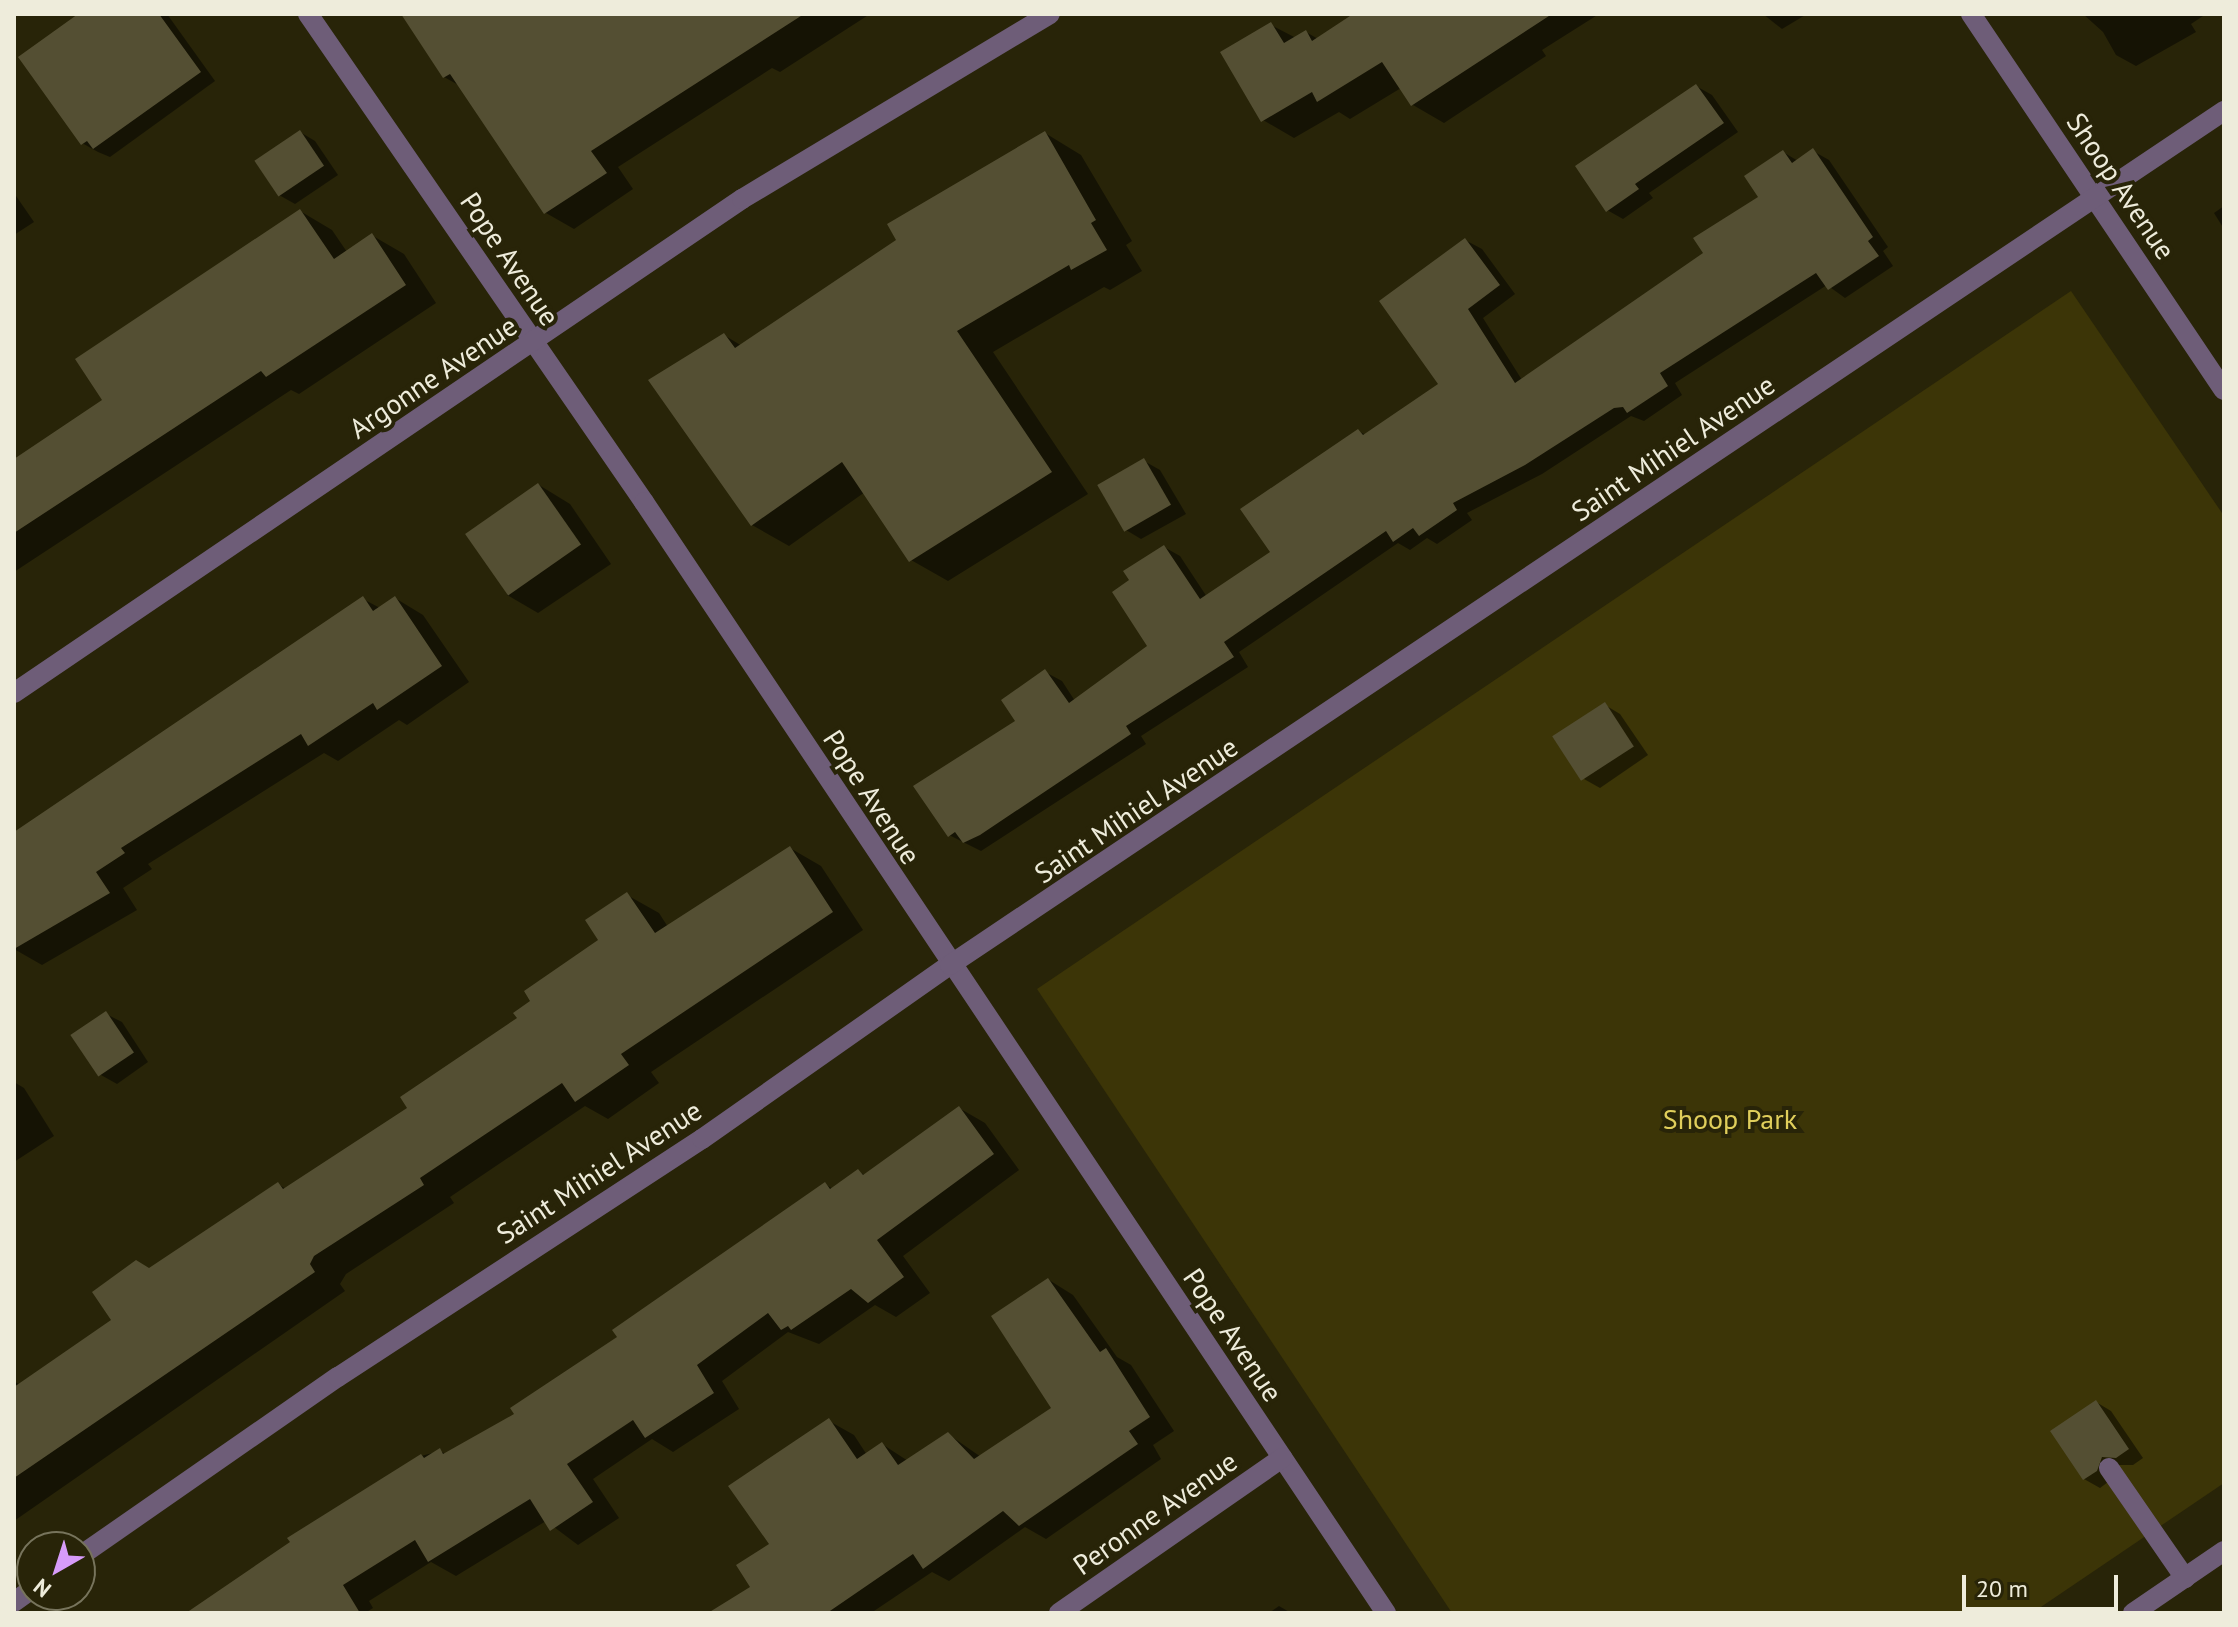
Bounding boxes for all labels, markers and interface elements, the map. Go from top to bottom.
street label: Shoop Avenue [2059,106,2183,266]
street label: Pope Avenue [453,186,567,332]
street label: Argonne Avenue [342,308,524,446]
street label: Saint Mihiel Avenue [1565,367,1781,529]
street label: Pope Avenue [816,723,928,871]
street label: Saint Mihiel Avenue [1028,729,1244,891]
street label: Saint Mihiel Avenue [490,1093,708,1251]
park label: Shoop Park [1663,1102,1797,1136]
street label: Pope Avenue [1176,1262,1290,1408]
street label: Peronne Avenue [1066,1444,1244,1582]
north arrow [16,1531,96,1611]
scale bar [1966,1559,2122,1609]
text: N [28,1573,57,1604]
text: 20 m [1976,1573,2028,1604]

